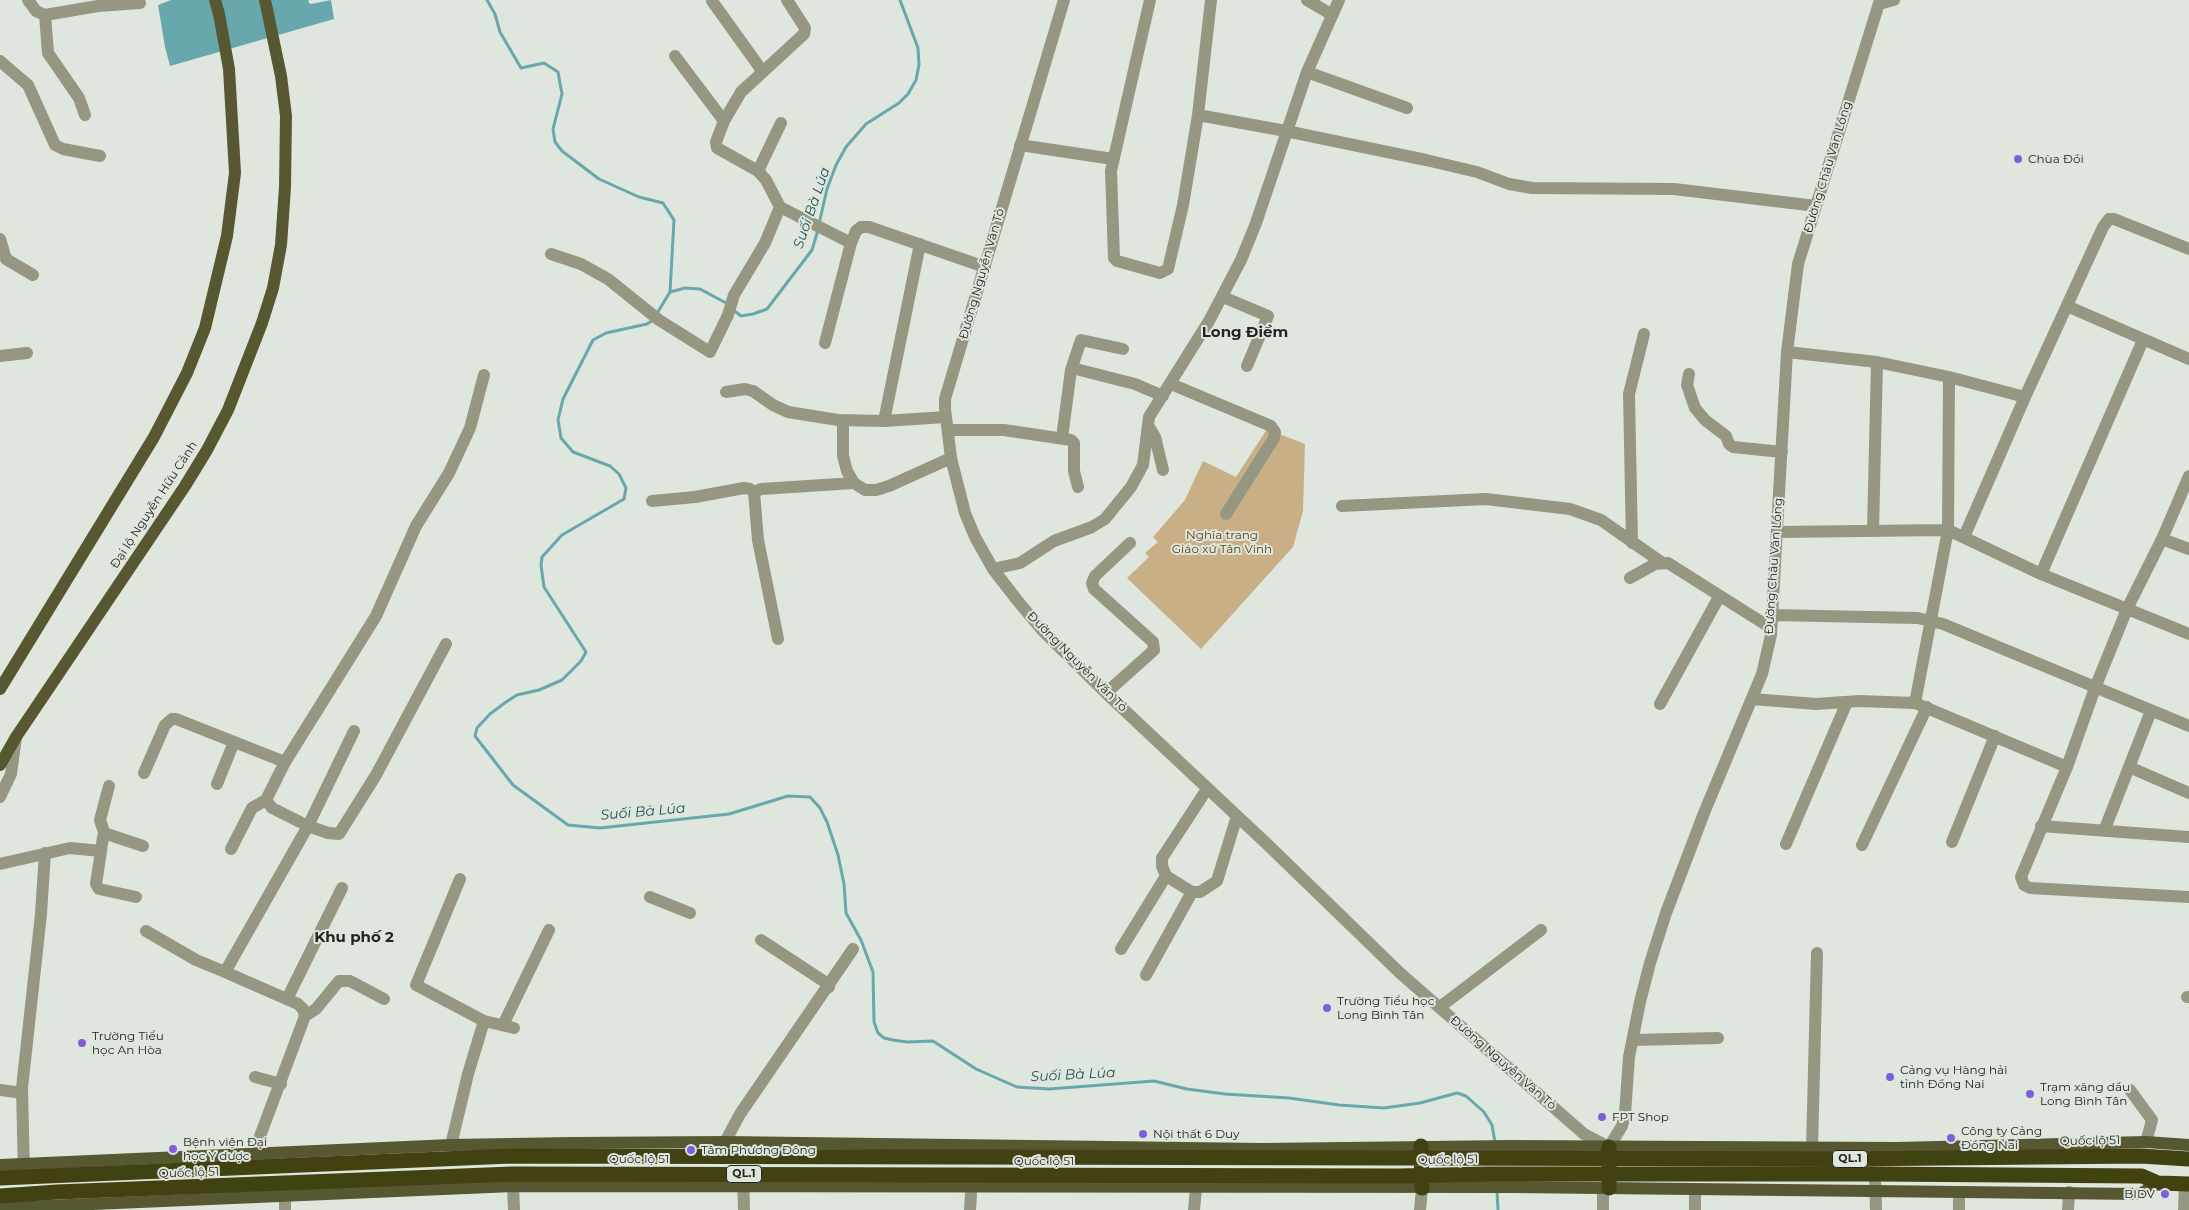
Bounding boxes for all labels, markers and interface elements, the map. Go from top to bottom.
street label: Đường Châu Văn Lồng [1801,100,1855,234]
place label: Chùa Đồi [2028,152,2084,166]
marker: Chùa Đồi [2012,153,2024,165]
water label: Suối Bà Lúa [790,165,834,251]
street label: Đường Nguyễn Văn Tỏ [956,207,1008,341]
district label: Long Điềm [1202,324,1288,342]
street label: Đại lộ Nguyễn Hữu Cảnh [107,439,201,571]
street label: Đường Châu Văn Lồng [1762,497,1786,635]
park label: Nghĩa trang Giáo xứ Tân Vinh [1172,528,1272,556]
street label: Đường Nguyễn Văn Tỏ [1024,609,1130,715]
water label: Suối Bà Lúa [600,800,686,824]
district label: Khu phố 2 [314,929,394,947]
place label: Trường Tiểu học Long Bình Tân [1337,994,1434,1022]
marker: Trường Tiểu học Long Bình Tân [1321,1002,1333,1014]
street label: Đường Nguyễn Văn Tỏ [1447,1013,1559,1113]
place label: Trường Tiểu học An Hòa [92,1029,164,1057]
marker: Trường Tiểu học An Hòa [76,1037,88,1049]
place label: Cảng vụ Hàng hải tỉnh Đồng Nai [1900,1063,2007,1091]
water label: Suối Bà Lúa [1030,1064,1116,1086]
marker: Cảng vụ Hàng hải tỉnh Đồng Nai [1884,1071,1896,1083]
place label: Trạm xăng dầu Long Bình Tân [2040,1080,2130,1108]
marker: Trạm xăng dầu Long Bình Tân [2024,1088,2036,1100]
place label: FPT Shop [1612,1110,1669,1124]
marker: FPT Shop [1596,1111,1608,1123]
place label: Công ty Cảng Đồng Nai [1961,1124,2042,1152]
place label: Nội thất 6 Duy [1153,1127,1240,1141]
marker: Nội thất 6 Duy [1137,1128,1149,1140]
marker: Công ty Cảng Đồng Nai [1945,1132,1957,1144]
street label: Quốc lộ 51 [2060,1133,2120,1149]
place label: Bệnh viện Đại học Y dược [183,1135,267,1163]
marker: Bệnh viện Đại học Y dược [167,1143,179,1155]
place label: Tâm Phương Đông [701,1143,816,1157]
marker: Tâm Phương Đông [685,1144,697,1156]
road number: QL.1 [1832,1150,1868,1168]
street label: Quốc lộ 51 [609,1152,669,1166]
street label: Quốc lộ 51 [1418,1152,1478,1168]
street label: Quốc lộ 51 [1014,1154,1074,1168]
street label: Quốc lộ 51 [158,1165,220,1181]
road number: QL.1 [726,1166,762,1182]
place label: BIDV [2124,1187,2155,1201]
marker: BIDV [2159,1188,2171,1200]

